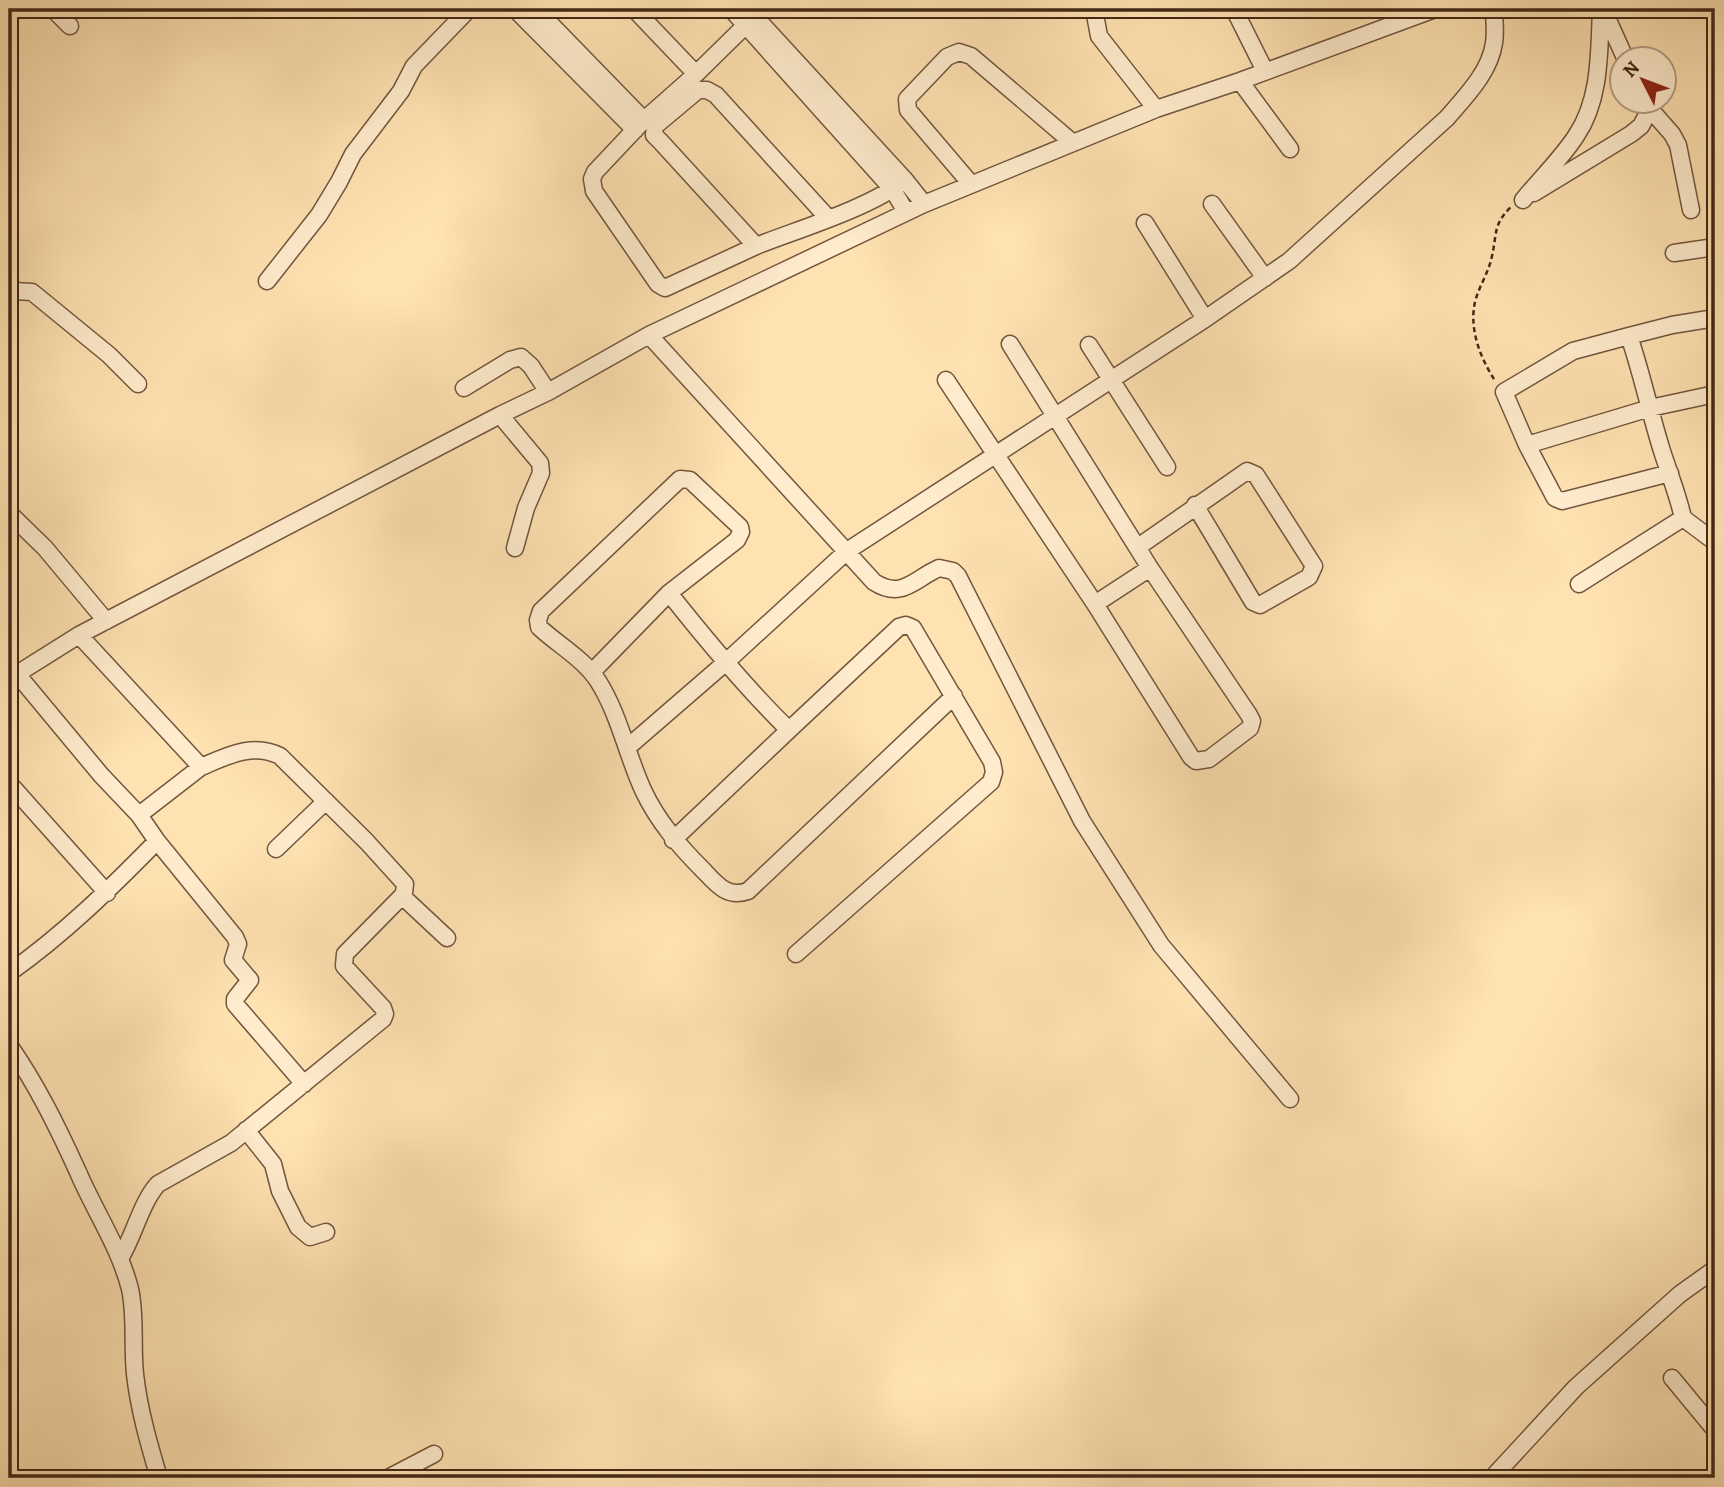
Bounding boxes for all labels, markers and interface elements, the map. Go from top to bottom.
north arrow [1608,46,1678,116]
text: N [1617,55,1646,83]

